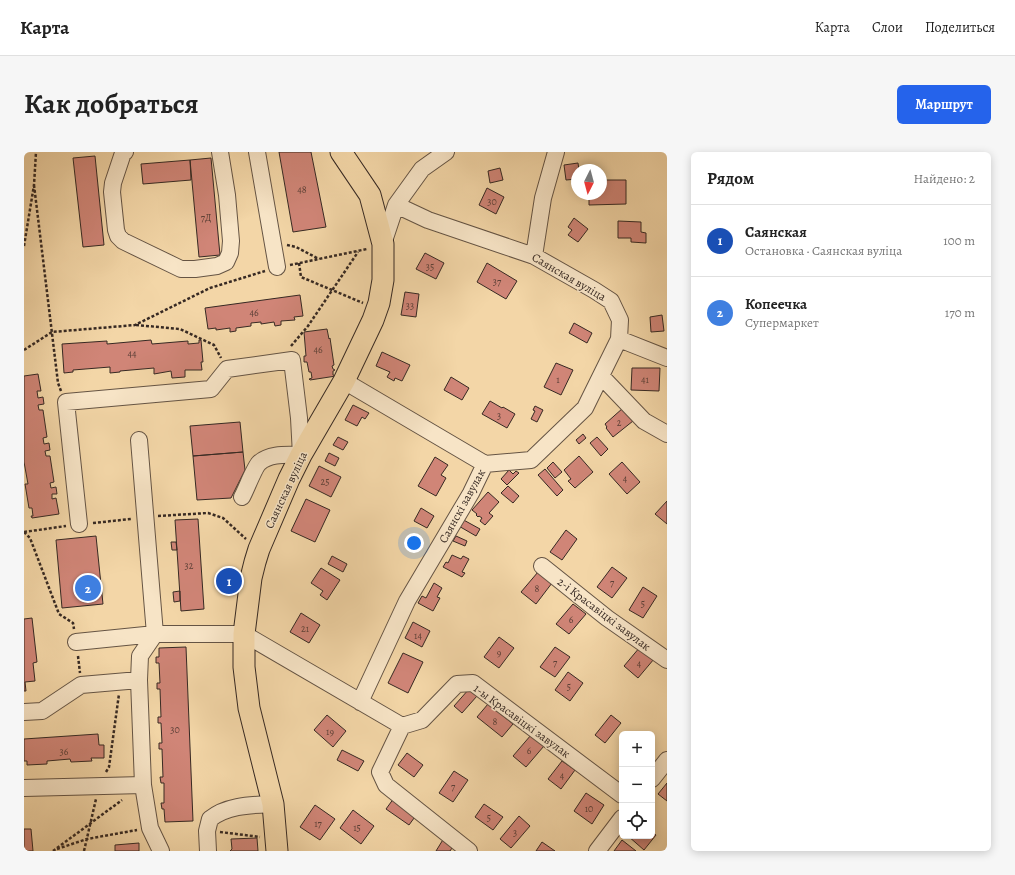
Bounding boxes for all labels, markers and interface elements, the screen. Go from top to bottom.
text: Карта [20,15,69,41]
text: Карта [815,18,850,37]
text: Слои [872,18,903,37]
text: Поделиться [925,18,995,37]
text: Как добраться [24,85,199,123]
button: Маршрут [897,85,991,124]
north arrow [571,164,607,200]
text: Рядом [707,167,754,190]
text: Найдено: 2 [914,170,975,187]
house number: 48 [297,183,307,196]
house number: 30 [487,195,497,208]
house number: 7Д [201,211,211,224]
text: Саянская [745,222,807,242]
text: 1 [718,232,722,249]
text: 100 m [943,232,975,249]
text: Остановка · Саянская вуліца [745,242,902,259]
street label: Саянская вуліца [529,249,610,305]
house number: 35 [426,260,434,273]
house number: 37 [493,275,502,288]
text: Копеечка [745,294,807,314]
house number: 33 [406,299,414,312]
text: 2 [717,304,723,321]
text: 170 m [945,304,975,321]
house number: 46 [249,306,259,319]
text: Супермаркет [745,314,819,331]
house number: 46 [313,343,323,356]
house number: 44 [127,347,137,360]
house number: 1 [556,373,560,386]
house number: 41 [641,373,650,386]
house number: 3 [497,409,501,422]
house number: 2 [617,416,622,429]
street label: Саянская вуліца [261,448,311,531]
street label: Саянскі завулак [435,466,489,546]
house number: 4 [623,472,628,485]
house number: 25 [320,475,330,488]
your location [404,533,424,553]
house number: 32 [185,559,194,572]
pin: 1 [216,566,242,596]
pin: 2 [75,573,101,603]
street label: 2-і Красавіцкі завулак [554,574,654,654]
house number: 7 [610,576,615,589]
house number: 8 [535,582,540,595]
house number: 5 [641,597,645,610]
house number: 6 [569,613,574,626]
house number: 21 [301,622,310,635]
house number: 14 [414,629,422,642]
house number: 9 [497,646,502,659]
house number: 7 [553,656,558,669]
house number: 4 [637,657,642,670]
street label: 1-ы Красавіцкі завулак [470,680,574,762]
house number: 5 [567,680,571,693]
house number: 8 [493,715,498,728]
house number: 30 [170,723,180,736]
house number: 19 [326,725,334,738]
map controls [619,731,655,839]
button: + [619,731,655,767]
house number: 6 [527,744,532,757]
house number: 36 [60,745,69,758]
button: − [619,767,655,803]
house number: 4 [560,769,565,782]
house number: 7 [451,780,456,793]
house number: 10 [585,802,593,815]
button: locate [619,803,655,839]
house number: 5 [487,811,491,824]
house number: 17 [314,817,323,830]
house number: 15 [353,821,361,834]
house number: 3 [513,826,517,839]

